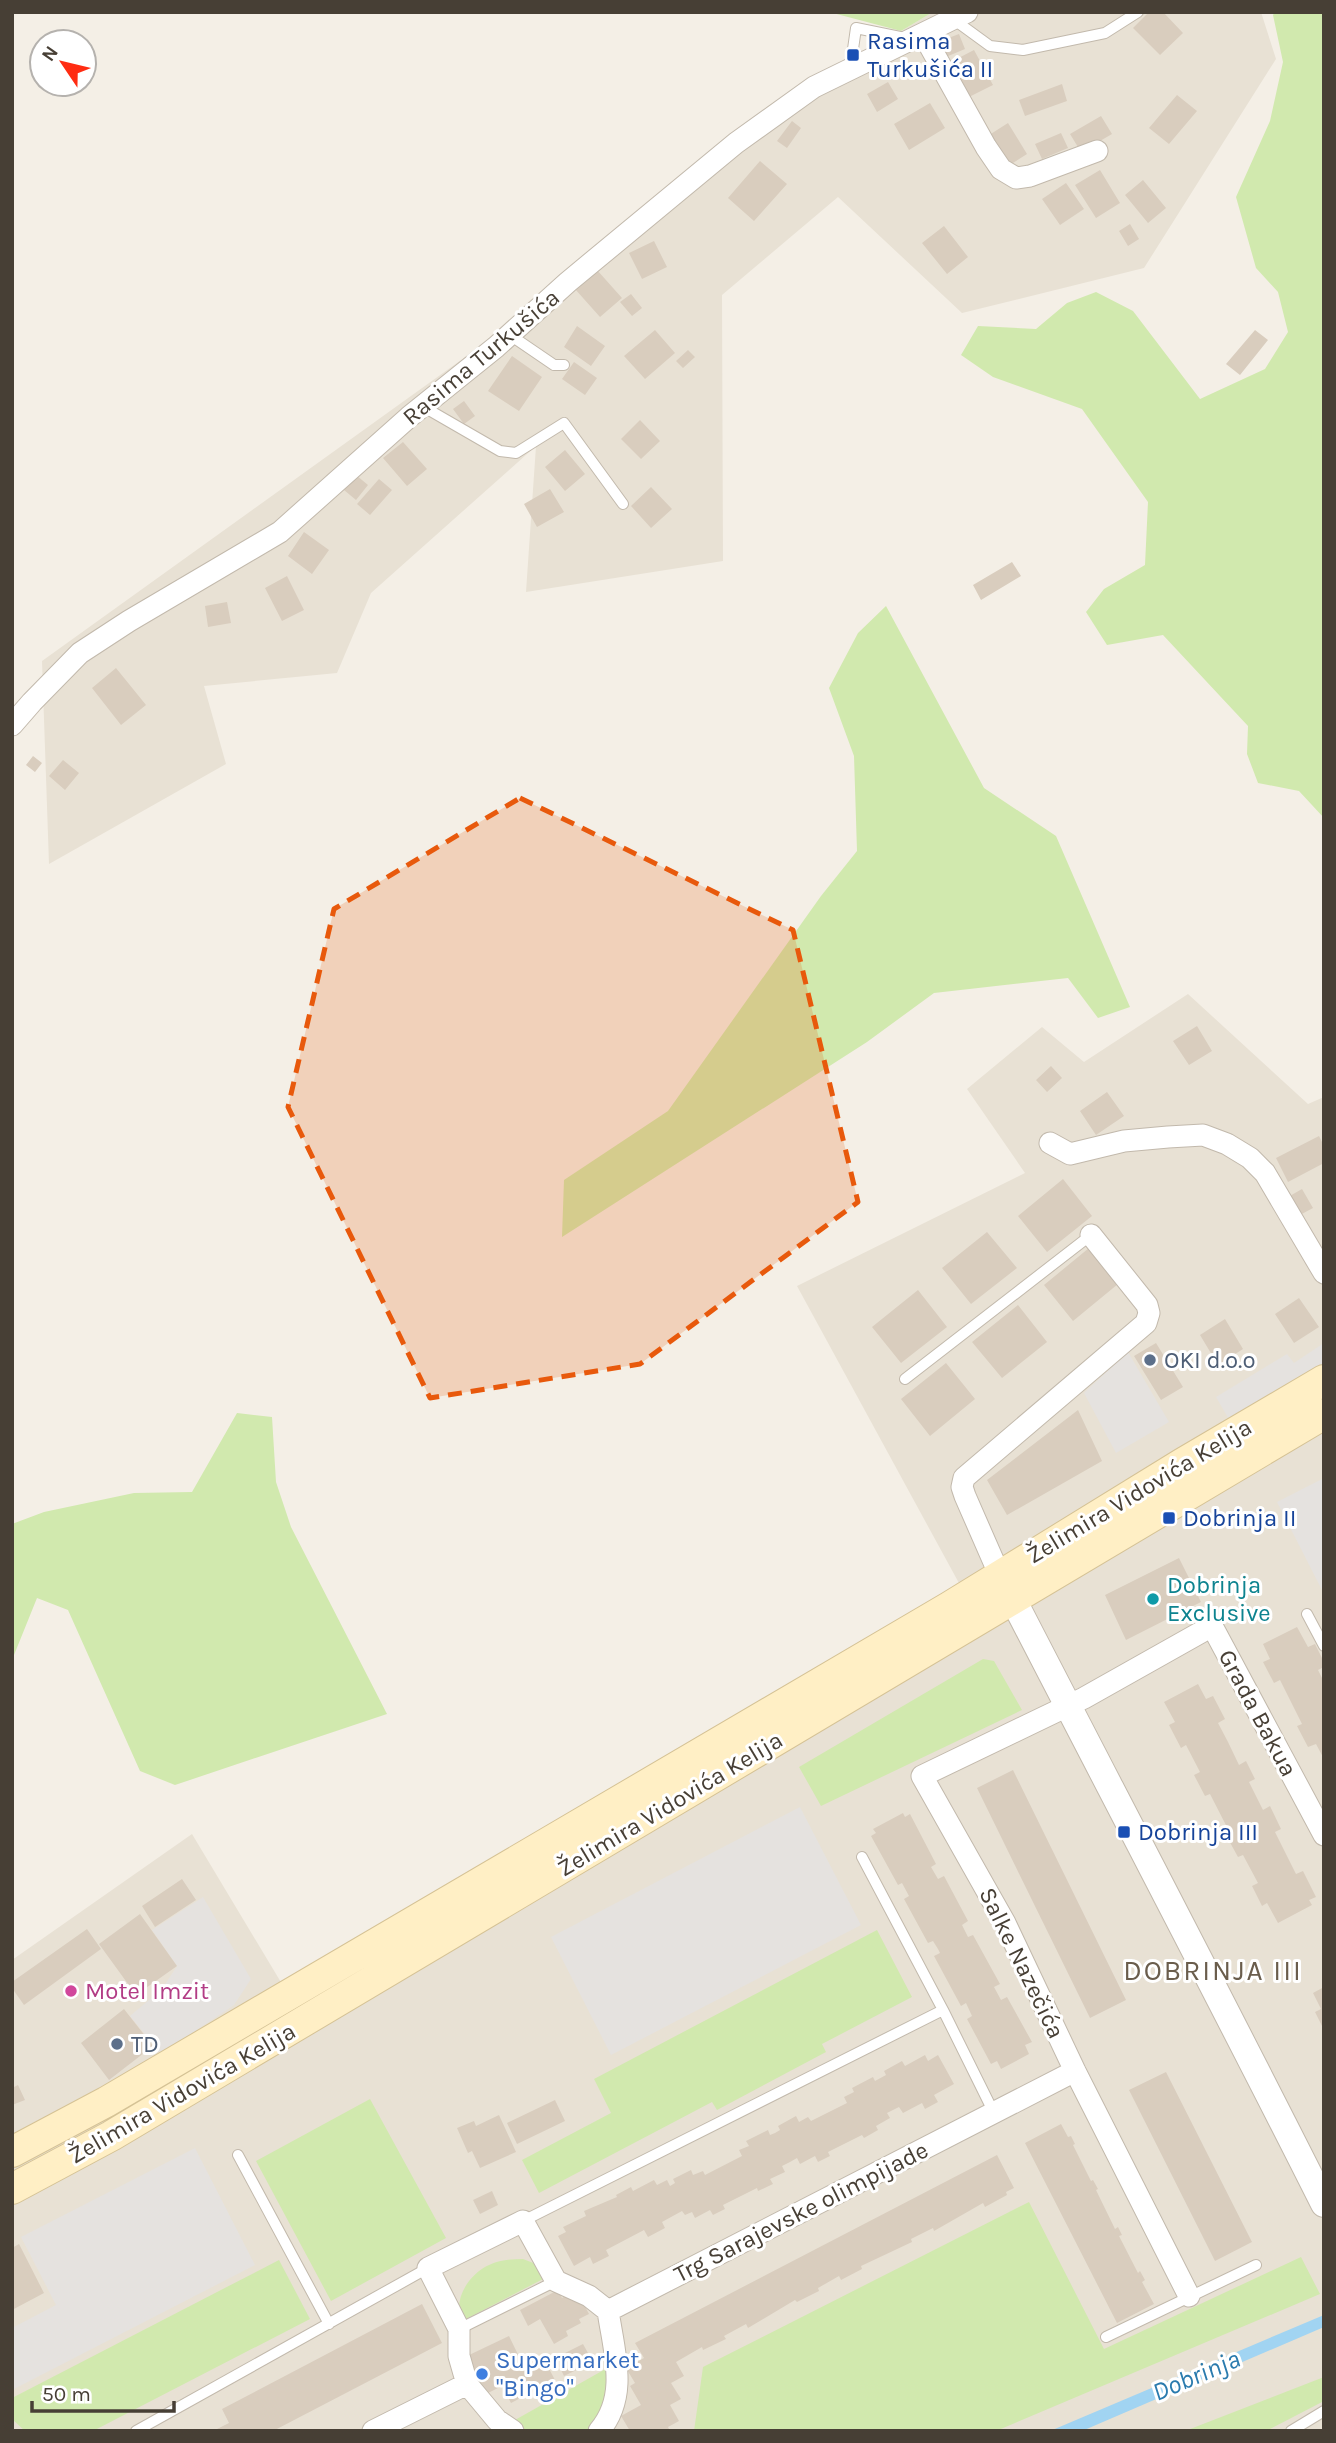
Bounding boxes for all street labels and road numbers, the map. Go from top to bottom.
street label: Rasima Turkušića [397,283,565,431]
street label: Želimira Vidovića Kelija [1021,1413,1257,1569]
street label: Grada Bakua [1213,1645,1303,1781]
street label: Želimira Vidovića Kelija [552,1726,788,1882]
street label: Salke Nazečića [973,1883,1071,2043]
street label: Želimira Vidovića Kelija [63,2016,301,2170]
street label: Trg Sarajevske olimpijade [669,2136,933,2288]

